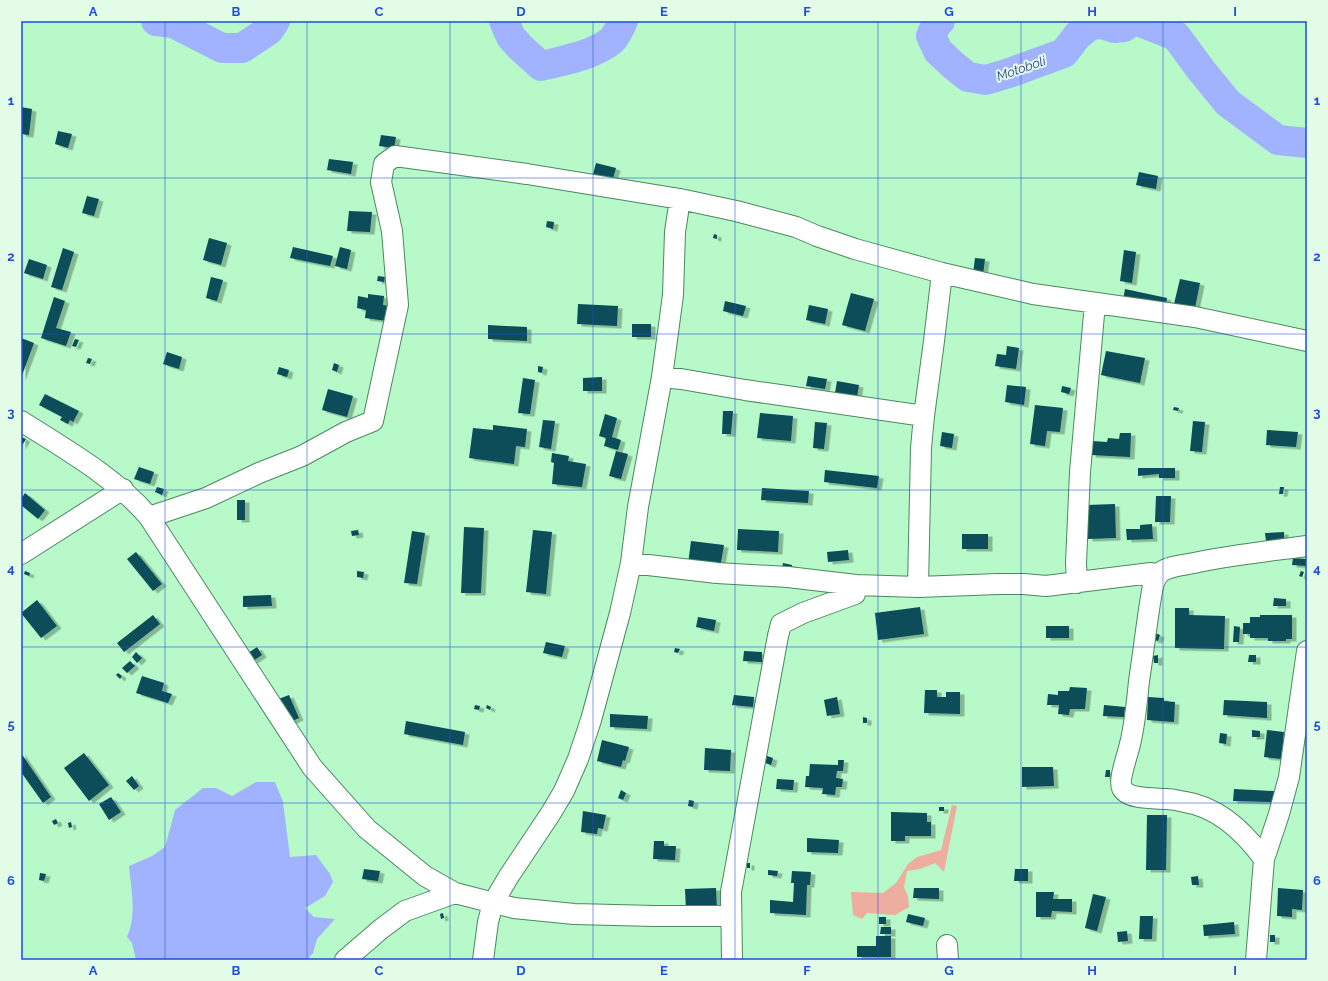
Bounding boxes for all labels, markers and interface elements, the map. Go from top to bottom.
text: A [89,4,98,19]
text: B [232,4,241,19]
text: C [375,4,384,19]
text: D [516,4,526,19]
text: E [660,4,668,19]
text: F [803,4,811,19]
text: G [944,4,954,19]
text: H [1087,4,1097,19]
text: I [1233,4,1237,19]
water label: Motoboli [995,53,1049,84]
text: 1 [8,93,15,108]
text: 1 [1314,93,1321,108]
text: 2 [7,249,15,264]
text: 2 [1313,249,1321,264]
text: 3 [7,405,15,420]
text: 3 [1313,405,1321,420]
text: 4 [7,561,15,576]
text: 4 [1313,561,1321,576]
text: 5 [7,717,15,732]
text: 5 [1313,717,1321,732]
text: 6 [7,873,15,888]
text: 6 [1313,873,1321,888]
text: A [89,963,98,978]
text: B [232,963,241,978]
text: C [375,963,384,978]
text: D [516,963,526,978]
text: E [660,963,668,978]
text: F [803,963,811,978]
text: G [944,963,954,978]
text: H [1087,963,1097,978]
text: I [1233,963,1237,978]

